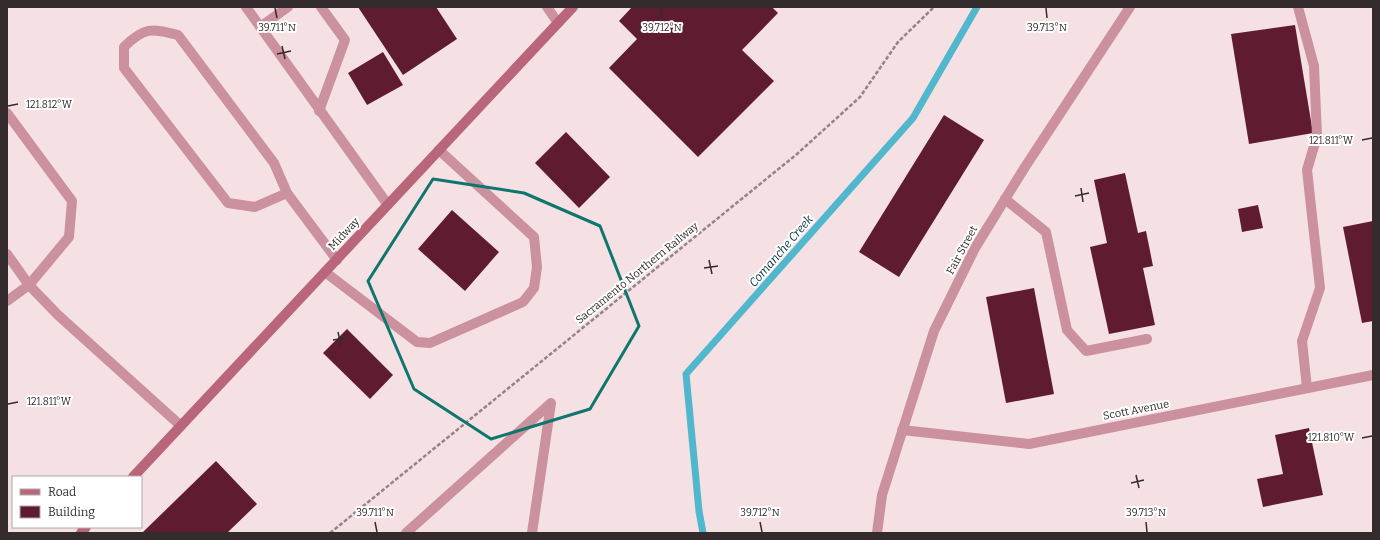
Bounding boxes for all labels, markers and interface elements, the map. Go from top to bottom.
text: 39.711°N [258,22,296,34]
text: 39.712°N [642,22,682,34]
text: 39.713°N [1027,22,1067,34]
text: 121.812°W [26,99,73,111]
text: 121.811°W [1309,135,1354,147]
water label: Comanche Creek [746,212,816,290]
street label: Midway [326,215,362,253]
street label: Sacramento Northern Railway [573,219,701,326]
street label: Fair Street [944,223,980,277]
text: 121.811°W [27,396,72,408]
street label: Scott Avenue [1102,397,1170,423]
text: 121.810°W [1308,432,1355,444]
legend [12,476,142,528]
text: Road [48,485,76,499]
text: Building [48,505,95,519]
text: 39.711°N [356,507,394,519]
text: 39.712°N [740,507,780,519]
text: 39.713°N [1126,507,1166,519]

